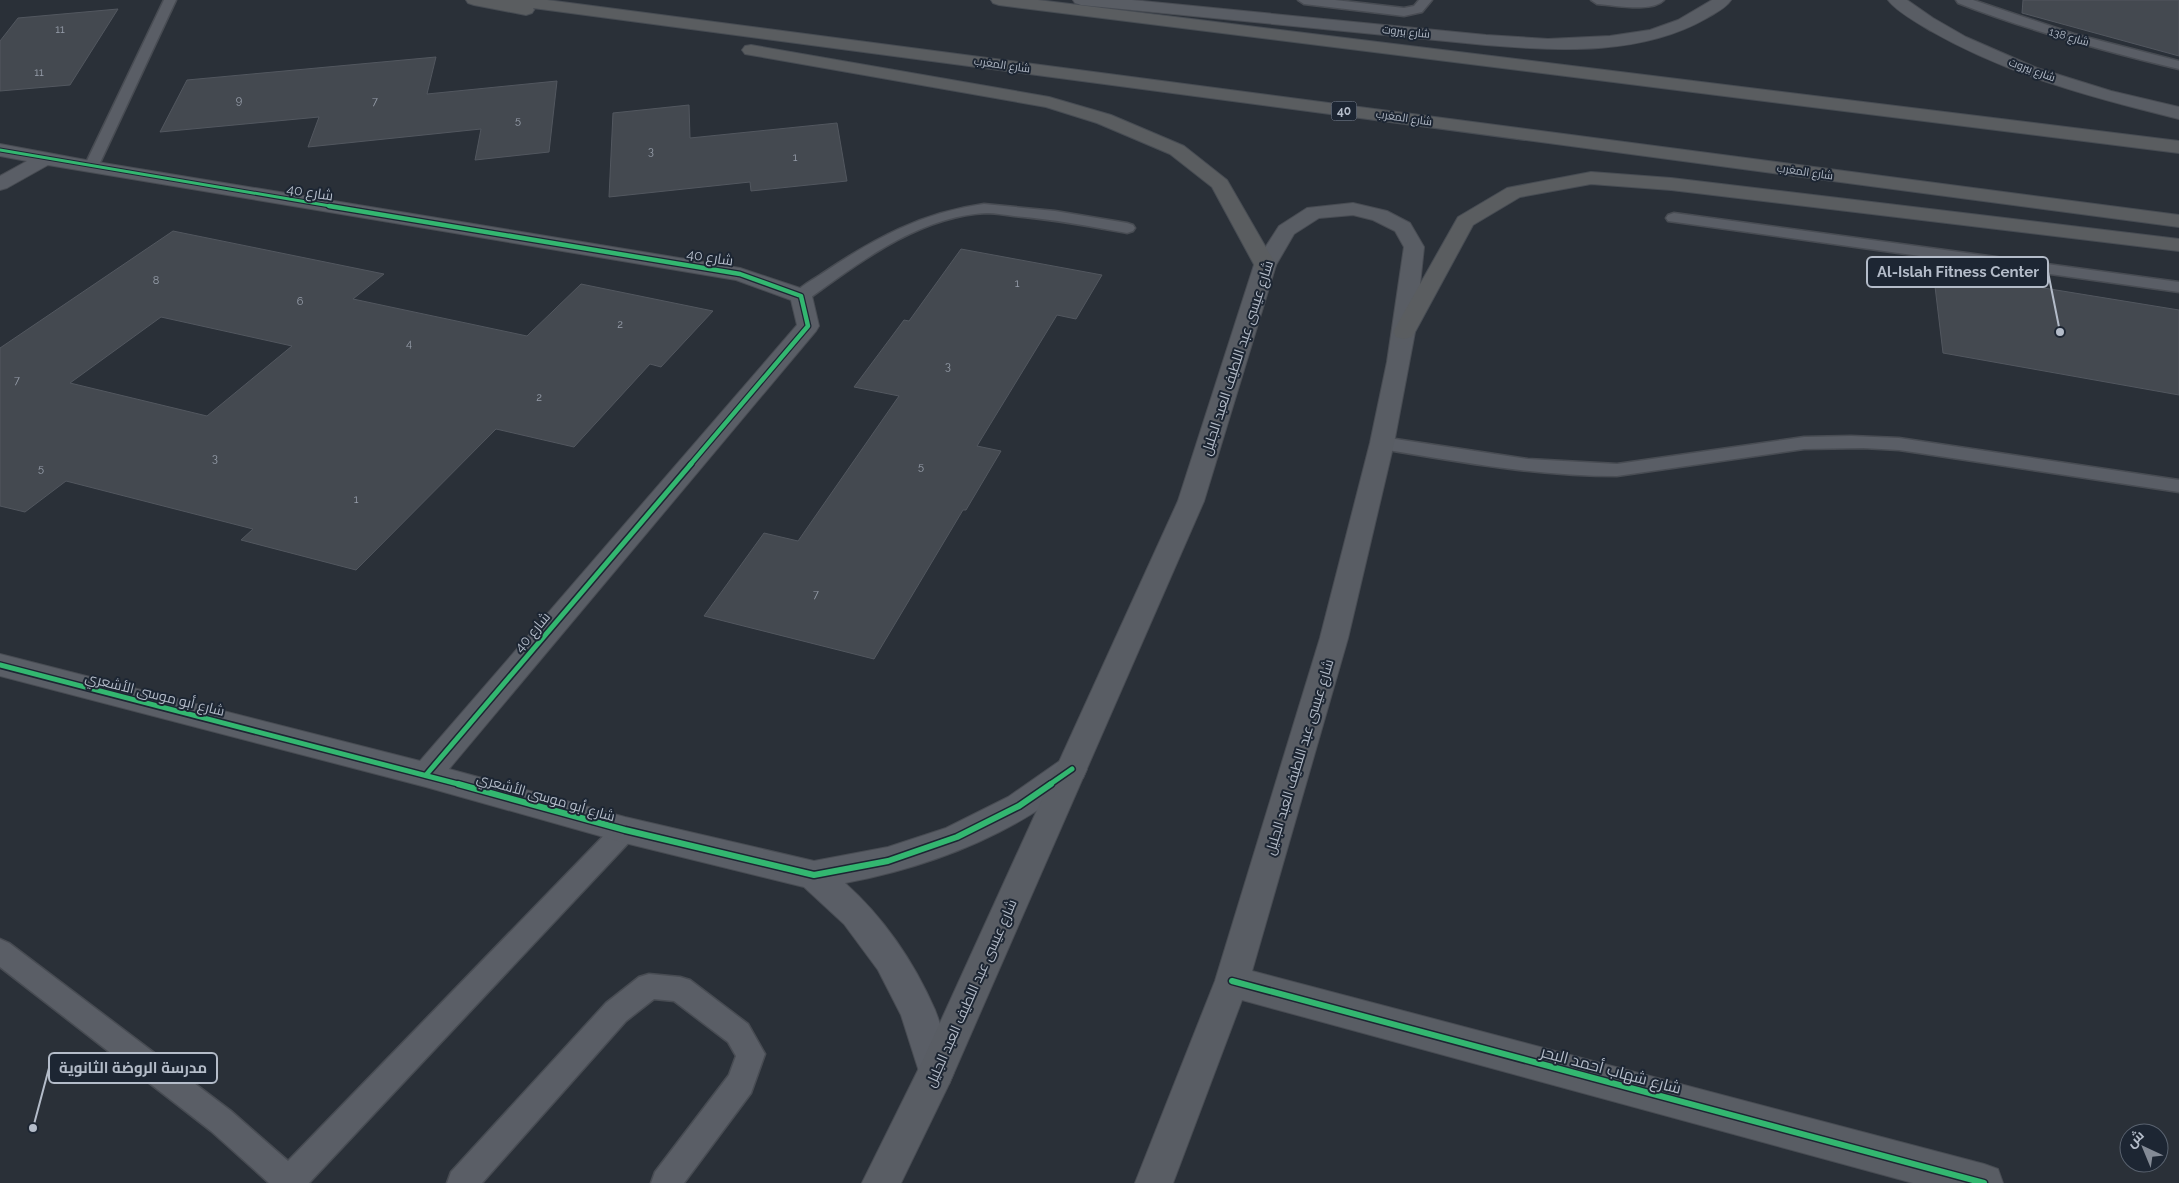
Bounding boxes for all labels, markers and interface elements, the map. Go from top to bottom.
house number: 11 [55,23,65,36]
street label: شارع بيروت [1381,23,1431,42]
street label: شارع 138 [2047,25,2091,50]
street label: شارع المغرب [973,55,1031,76]
street label: شارع بيروت [2007,56,2057,85]
house number: 11 [34,66,44,79]
house number: 9 [236,94,242,107]
house number: 7 [372,95,378,108]
road number: 40 [1332,102,1356,120]
street label: شارع المغرب [1375,108,1433,129]
house number: 5 [515,114,521,127]
house number: 3 [648,145,654,158]
house number: 1 [793,151,798,164]
street label: شارع المغرب [1776,162,1834,183]
street label: شارع 40 [285,180,334,205]
street label: شارع 40 [685,245,734,270]
callout: Al-Islah Fitness Center [1867,257,2048,287]
street label: شارع عيسى عبد اللطيف العبد الجليل [1198,259,1277,458]
text: Al-Islah Fitness Center [1877,263,2039,281]
house number: 8 [153,274,159,287]
house number: 1 [1015,277,1020,290]
house number: 6 [297,295,304,308]
house number: 2 [617,318,623,331]
house number: 4 [406,337,412,350]
house number: 3 [945,360,951,373]
house number: 7 [14,374,20,387]
house number: 2 [536,391,542,404]
house number: 3 [212,452,218,465]
house number: 5 [918,460,924,473]
house number: 5 [38,462,44,475]
house number: 1 [354,493,359,506]
house number: 7 [813,588,819,601]
street label: شارع 40 [511,609,554,656]
street label: شارع عيسى عبد اللطيف العبد الجليل [1262,657,1337,857]
street label: شارع أبو موسى الأشعري [83,668,227,723]
street label: شارع أبو موسى الأشعري [474,769,617,828]
street label: شارع عيسى عبد اللطيف العبد الجليل [922,897,1021,1090]
street label: شارع شهاب أحمد البحر [1537,1042,1683,1100]
callout: مدرسة الروضة الثانوية [49,1053,217,1083]
text: مدرسة الروضة الثانوية [59,1059,207,1077]
north arrow [2119,1123,2169,1173]
text: ش [2123,1127,2148,1151]

